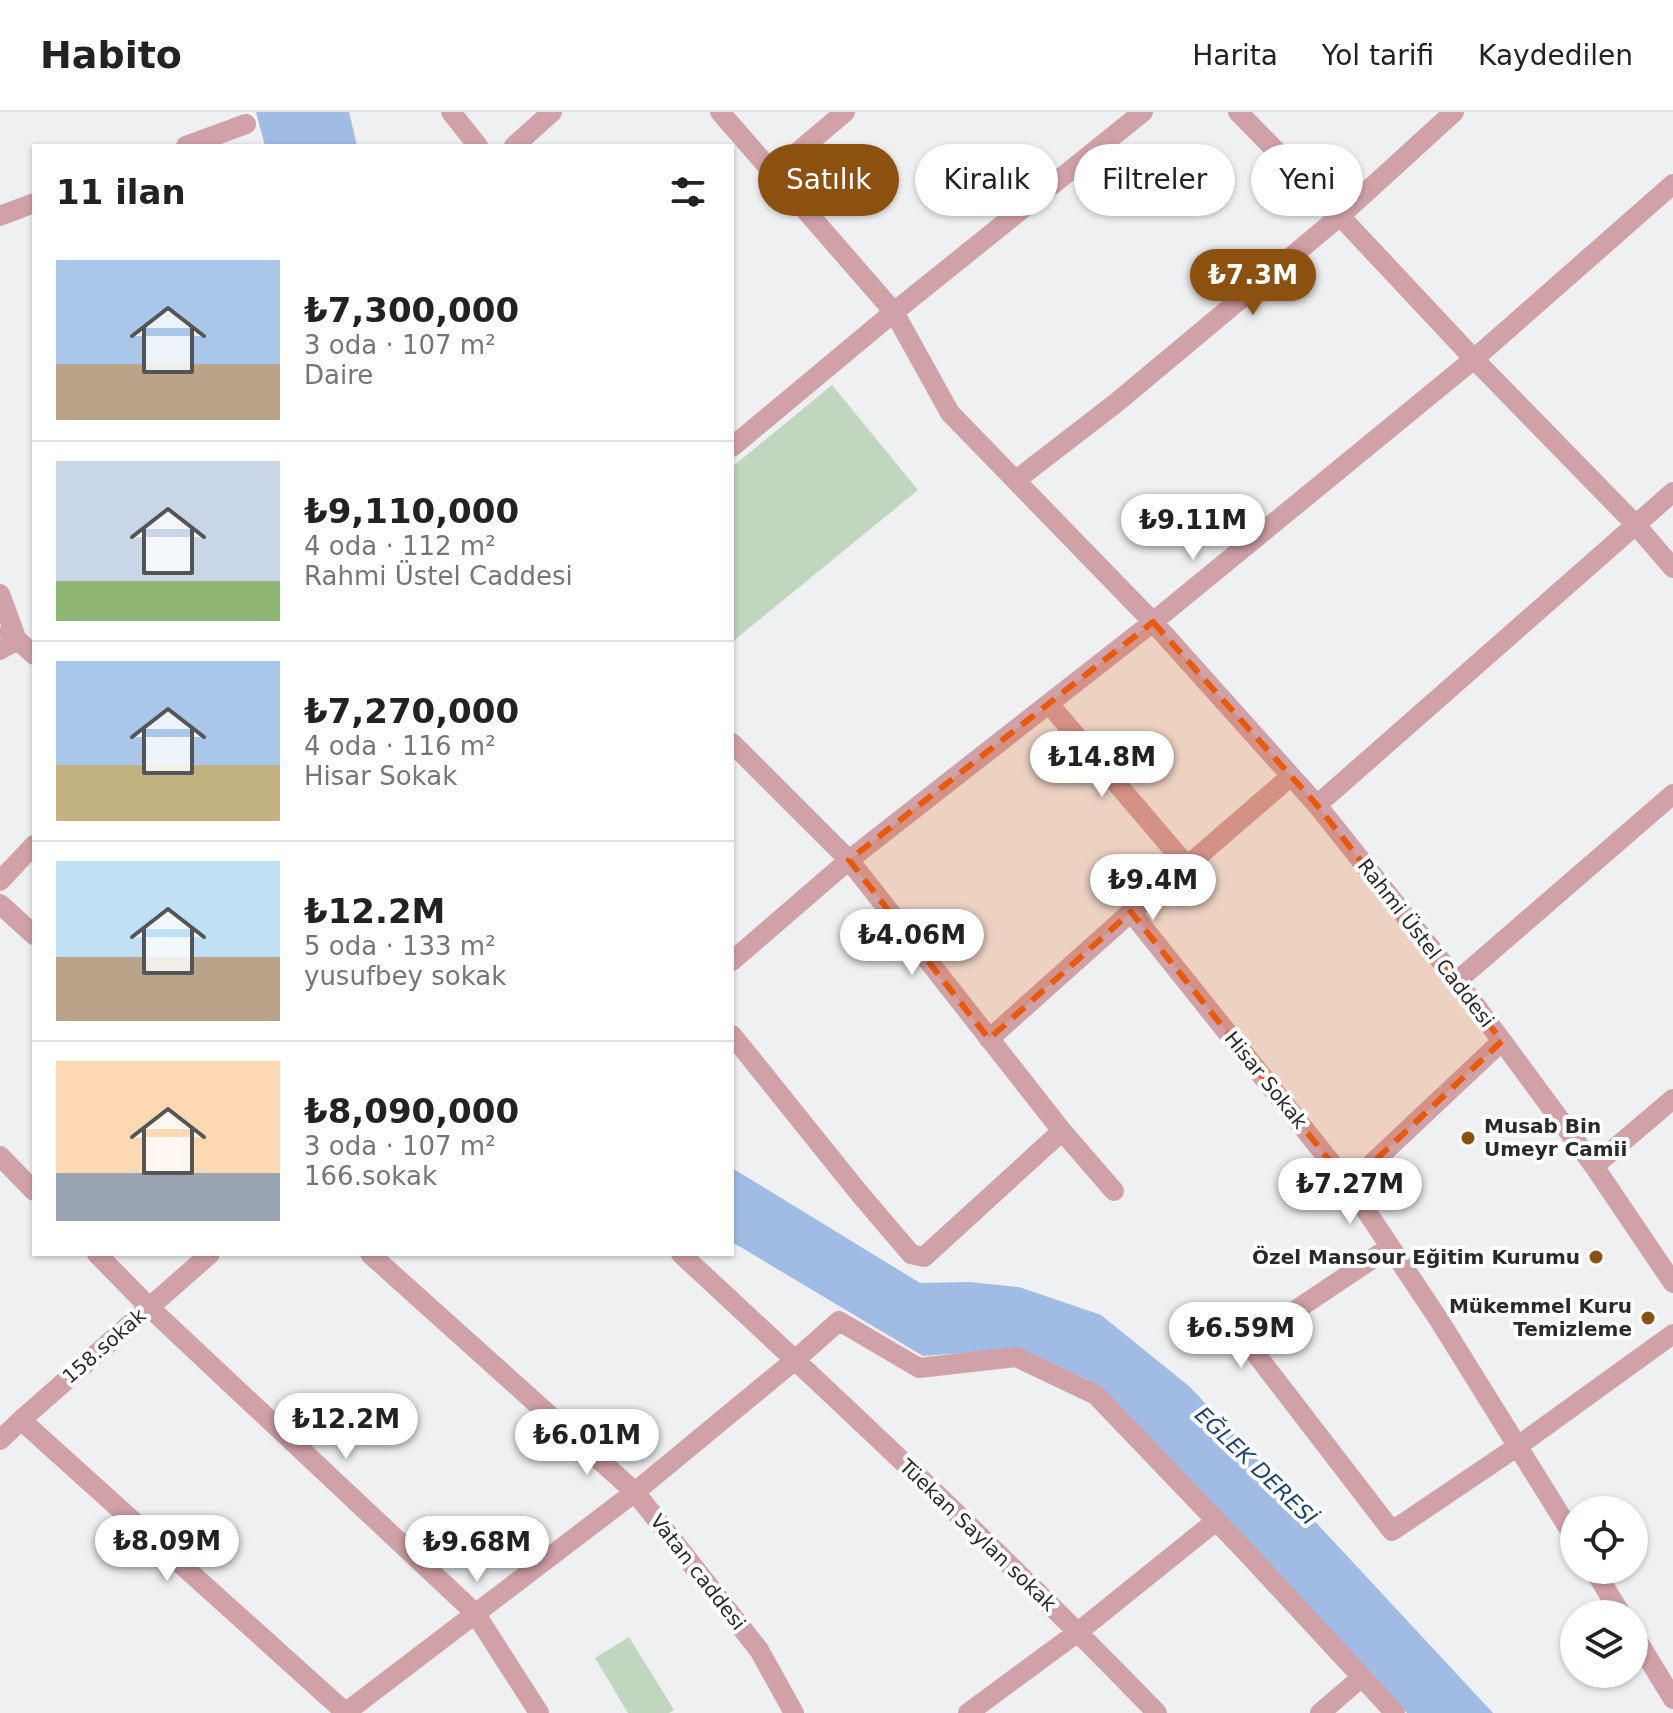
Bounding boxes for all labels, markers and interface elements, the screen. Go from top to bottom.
text: Habito [40,33,182,77]
text: Harita [1192,39,1278,72]
text: Yol tarifi [1322,39,1434,72]
text: Kaydedilen [1478,39,1633,72]
chip: Satılık [758,144,899,216]
chip: Kiralık [915,144,1058,216]
chip: Filtreler [1074,144,1235,216]
chip: Yeni [1251,144,1363,216]
icon: filters [666,170,710,214]
text: 11 ilan [56,172,186,212]
pin: ₺7.3M [1197,249,1309,317]
text: ₺7.3M [1208,260,1298,290]
text: ₺7,300,000 [304,290,519,330]
icon: home [120,292,216,388]
text: 3 oda · 107 m² [304,330,496,360]
text: Daire [304,360,373,390]
text: ₺9,110,000 [304,491,519,531]
icon: home [120,493,216,589]
pin: ₺9.11M [1128,494,1258,562]
text: ₺9.11M [1139,505,1247,535]
text: 4 oda · 112 m² [304,531,496,561]
text: Rahmi Üstel Caddesi [304,561,573,591]
text: ₺7,270,000 [304,691,519,731]
icon: home [120,693,216,789]
text: 4 oda · 116 m² [304,731,496,761]
pin: ₺14.8M [1037,731,1167,799]
text: ₺14.8M [1048,742,1156,772]
text: Hisar Sokak [304,761,457,791]
pin: ₺9.4M [1097,854,1209,922]
street label: Rahmi Üstel Caddesi [1353,854,1499,1032]
text: ₺9.4M [1108,865,1198,895]
text: ₺12.2M [304,891,445,931]
icon: home [120,893,216,989]
pin: ₺4.06M [847,909,977,977]
text: ₺4.06M [858,920,966,950]
text: 5 oda · 133 m² [304,931,496,961]
text: yusufbey sokak [304,961,506,991]
street label: Hisar Sokak [1220,1027,1313,1134]
text: ₺8,090,000 [304,1091,519,1131]
icon: home [120,1093,216,1189]
place label: Musab Bin Umeyr Camii [1484,1114,1627,1161]
marker: Musab Bin Umeyr Camii [1459,1129,1477,1147]
text: 3 oda · 107 m² [304,1131,496,1161]
pin: ₺7.27M [1285,1158,1415,1226]
text: 166.sokak [304,1161,437,1191]
text: ₺7.27M [1296,1169,1404,1199]
place label: Özel Mansour Eğitim Kurumu [1252,1245,1580,1269]
marker: Özel Mansour Eğitim Kurumu [1587,1248,1605,1266]
place label: Mükemmel Kuru Temizleme [1449,1294,1632,1341]
pin: ₺6.59M [1176,1302,1306,1370]
street label: 158.sokak [58,1303,151,1389]
marker: Mükemmel Kuru Temizleme [1639,1309,1657,1327]
text: ₺6.59M [1187,1313,1295,1343]
pin: ₺12.2M [281,1393,411,1461]
water label: EĞLEK DERESİ [1190,1402,1322,1531]
text: ₺12.2M [292,1404,400,1434]
pin: ₺6.01M [522,1409,652,1477]
text: ₺6.01M [533,1420,641,1450]
street label: Tüekan Saylan sokak [894,1453,1062,1616]
map controls [1560,1496,1648,1688]
button: locate [1560,1496,1648,1584]
street label: Vatan caddesi [645,1509,751,1635]
pin: ₺8.09M [102,1515,232,1583]
pin: ₺9.68M [412,1516,542,1584]
text: ₺8.09M [113,1526,221,1556]
text: ₺9.68M [423,1527,531,1557]
button: layers [1560,1600,1648,1688]

